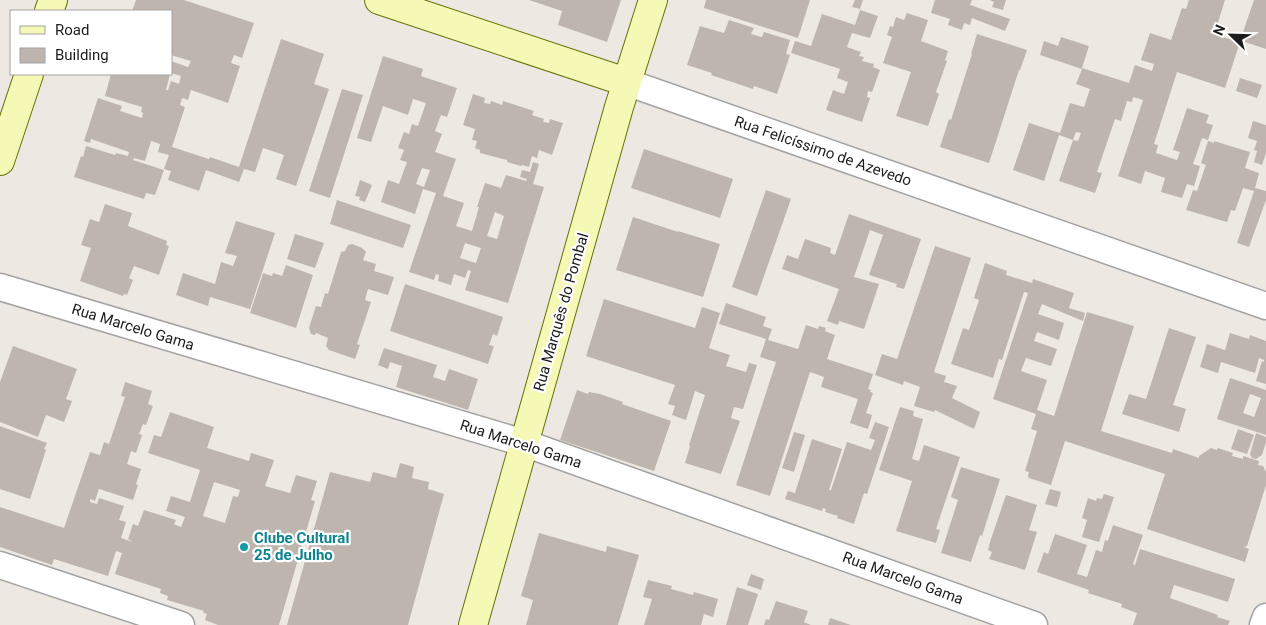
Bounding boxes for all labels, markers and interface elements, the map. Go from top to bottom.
legend [10,10,172,75]
north arrow [1206,10,1256,60]
text: Road [55,21,89,39]
text: N [1210,22,1228,38]
text: Building [55,46,109,64]
street label: Rua Felicíssimo de Azevedo [732,112,914,190]
street label: Rua Marquês do Pombal [530,231,592,393]
street label: Rua Marcelo Gama [70,300,196,354]
street label: Rua Marcelo Gama [458,416,584,472]
place label: Clube Cultural 25 de Julho [254,529,349,564]
marker: Clube Cultural 25 de Julho [238,541,250,553]
street label: Rua Marcelo Gama [840,548,966,608]

